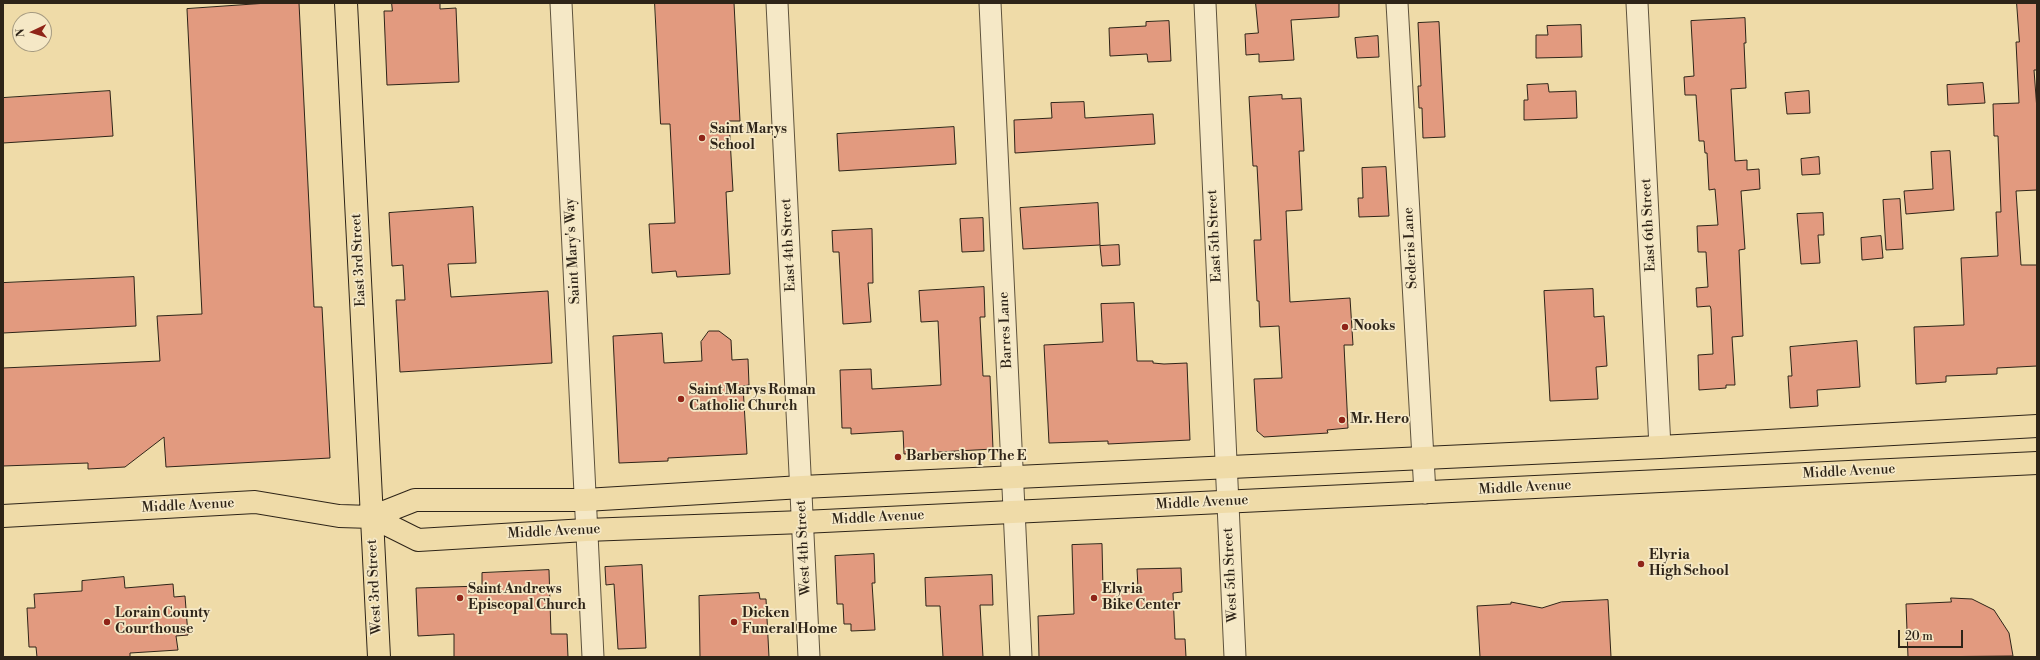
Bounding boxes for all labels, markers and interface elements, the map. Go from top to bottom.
north arrow [12,12,52,52]
text: N [14,28,28,38]
place label: Saint Marys School [710,122,787,154]
marker: Saint Marys School [697,133,707,143]
street label: East 6th Street [1638,178,1660,272]
street label: East 5th Street [1204,189,1226,283]
street label: Saint Mary's Way [562,197,584,305]
street label: East 4th Street [778,198,800,292]
street label: Sederis Lane [1400,207,1422,289]
street label: East 3rd Street [348,213,370,307]
street label: Barres Lane [996,291,1016,369]
place label: Nooks [1353,319,1395,335]
marker: Nooks [1340,322,1350,332]
place label: Saint Marys Roman Catholic Church [689,383,816,416]
marker: Saint Marys Roman Catholic Church [676,394,686,404]
place label: Mr. Hero [1350,412,1409,428]
marker: Mr. Hero [1337,415,1347,425]
place label: Barbershop The E [906,449,1026,465]
marker: Barbershop The E [893,452,903,462]
street label: Middle Avenue [1802,461,1896,483]
street label: Middle Avenue [1478,477,1572,499]
street label: Middle Avenue [1155,492,1249,514]
street label: Middle Avenue [141,495,235,517]
street label: West 4th Street [793,500,815,596]
street label: Middle Avenue [831,507,925,529]
street label: Middle Avenue [507,521,601,543]
street label: West 5th Street [1220,527,1242,623]
street label: West 3rd Street [364,539,386,635]
place label: Elyria High School [1649,548,1729,580]
marker: Elyria High School [1636,559,1646,569]
place label: Saint Andrews Episcopal Church [468,582,586,614]
place label: Elyria Bike Center [1102,582,1181,614]
marker: Saint Andrews Episcopal Church [455,593,465,603]
marker: Elyria Bike Center [1089,593,1099,603]
place label: Lorain County Courthouse [115,606,210,638]
place label: Dicken Funeral Home [742,606,837,638]
marker: Lorain County Courthouse [102,617,112,627]
marker: Dicken Funeral Home [729,617,739,627]
scale bar [1900,622,1965,648]
text: 20 m [1905,629,1933,644]

